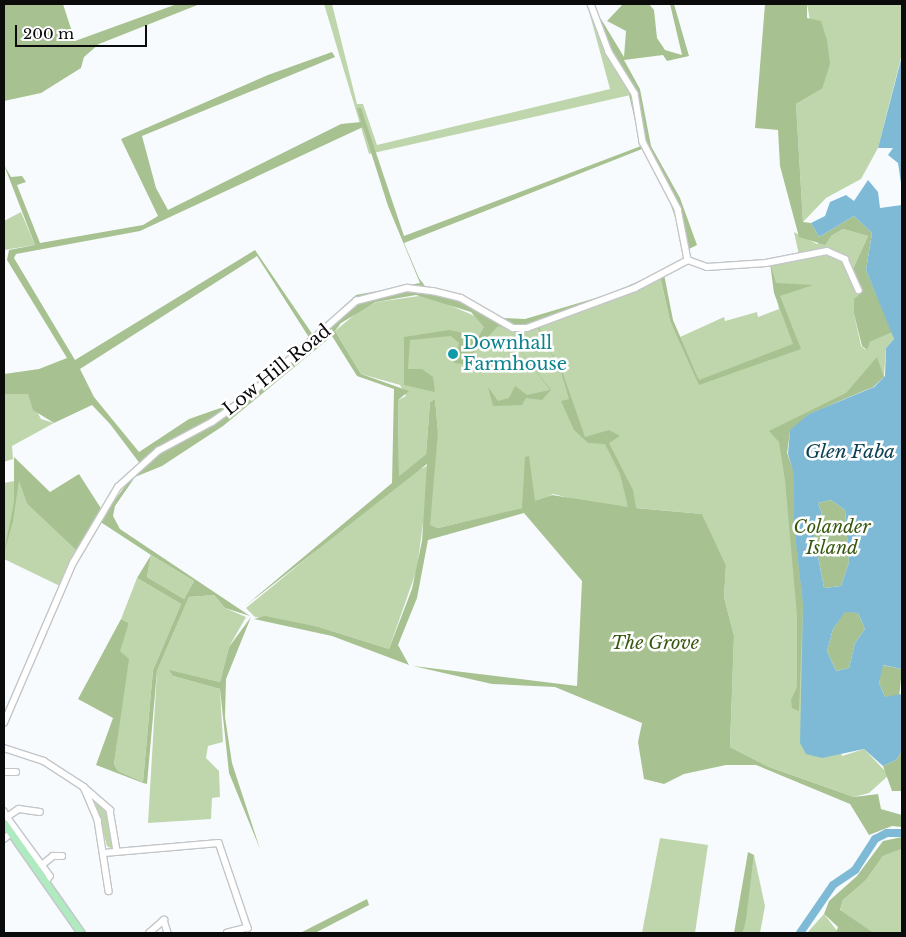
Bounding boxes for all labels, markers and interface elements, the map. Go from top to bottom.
scale bar [18,15,150,47]
text: 200 m [23,24,74,43]
street label: Low Hill Road [219,320,335,420]
place label: Downhall Farmhouse [463,333,567,376]
marker: Downhall Farmhouse [447,348,459,360]
water label: Glen Faba [805,441,895,463]
park label: Colander Island [794,517,870,560]
park label: The Grove [611,632,699,654]

